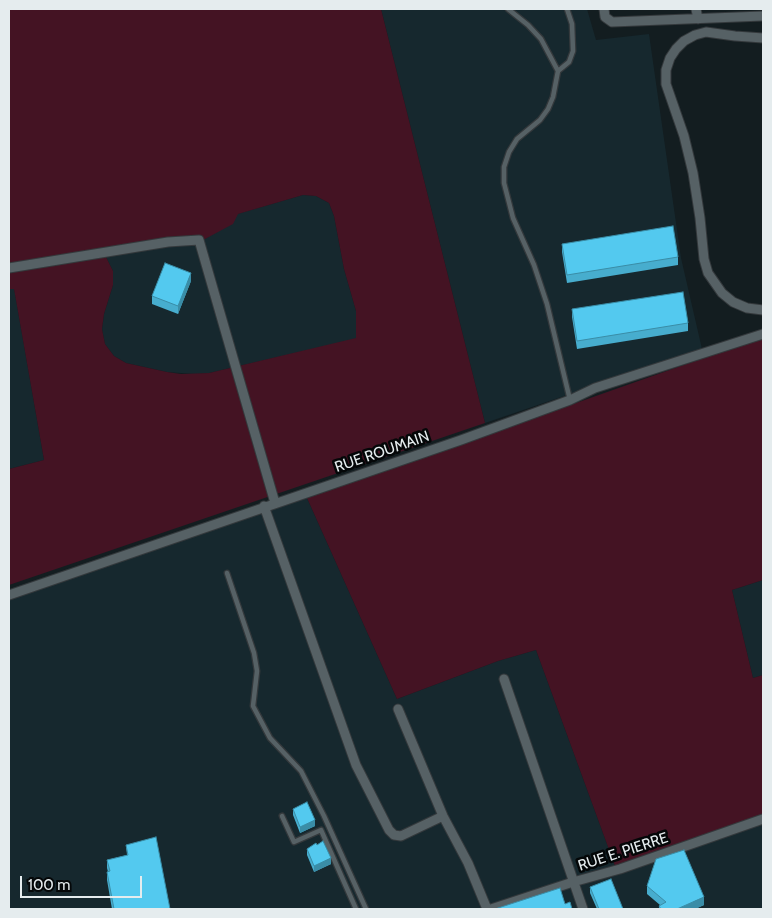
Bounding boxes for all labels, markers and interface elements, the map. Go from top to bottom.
street label: RUE ROUMAIN [332,427,432,477]
street label: RUE E. PIERRE [576,829,670,875]
scale bar [22,866,145,898]
text: 100 m [28,876,70,894]

